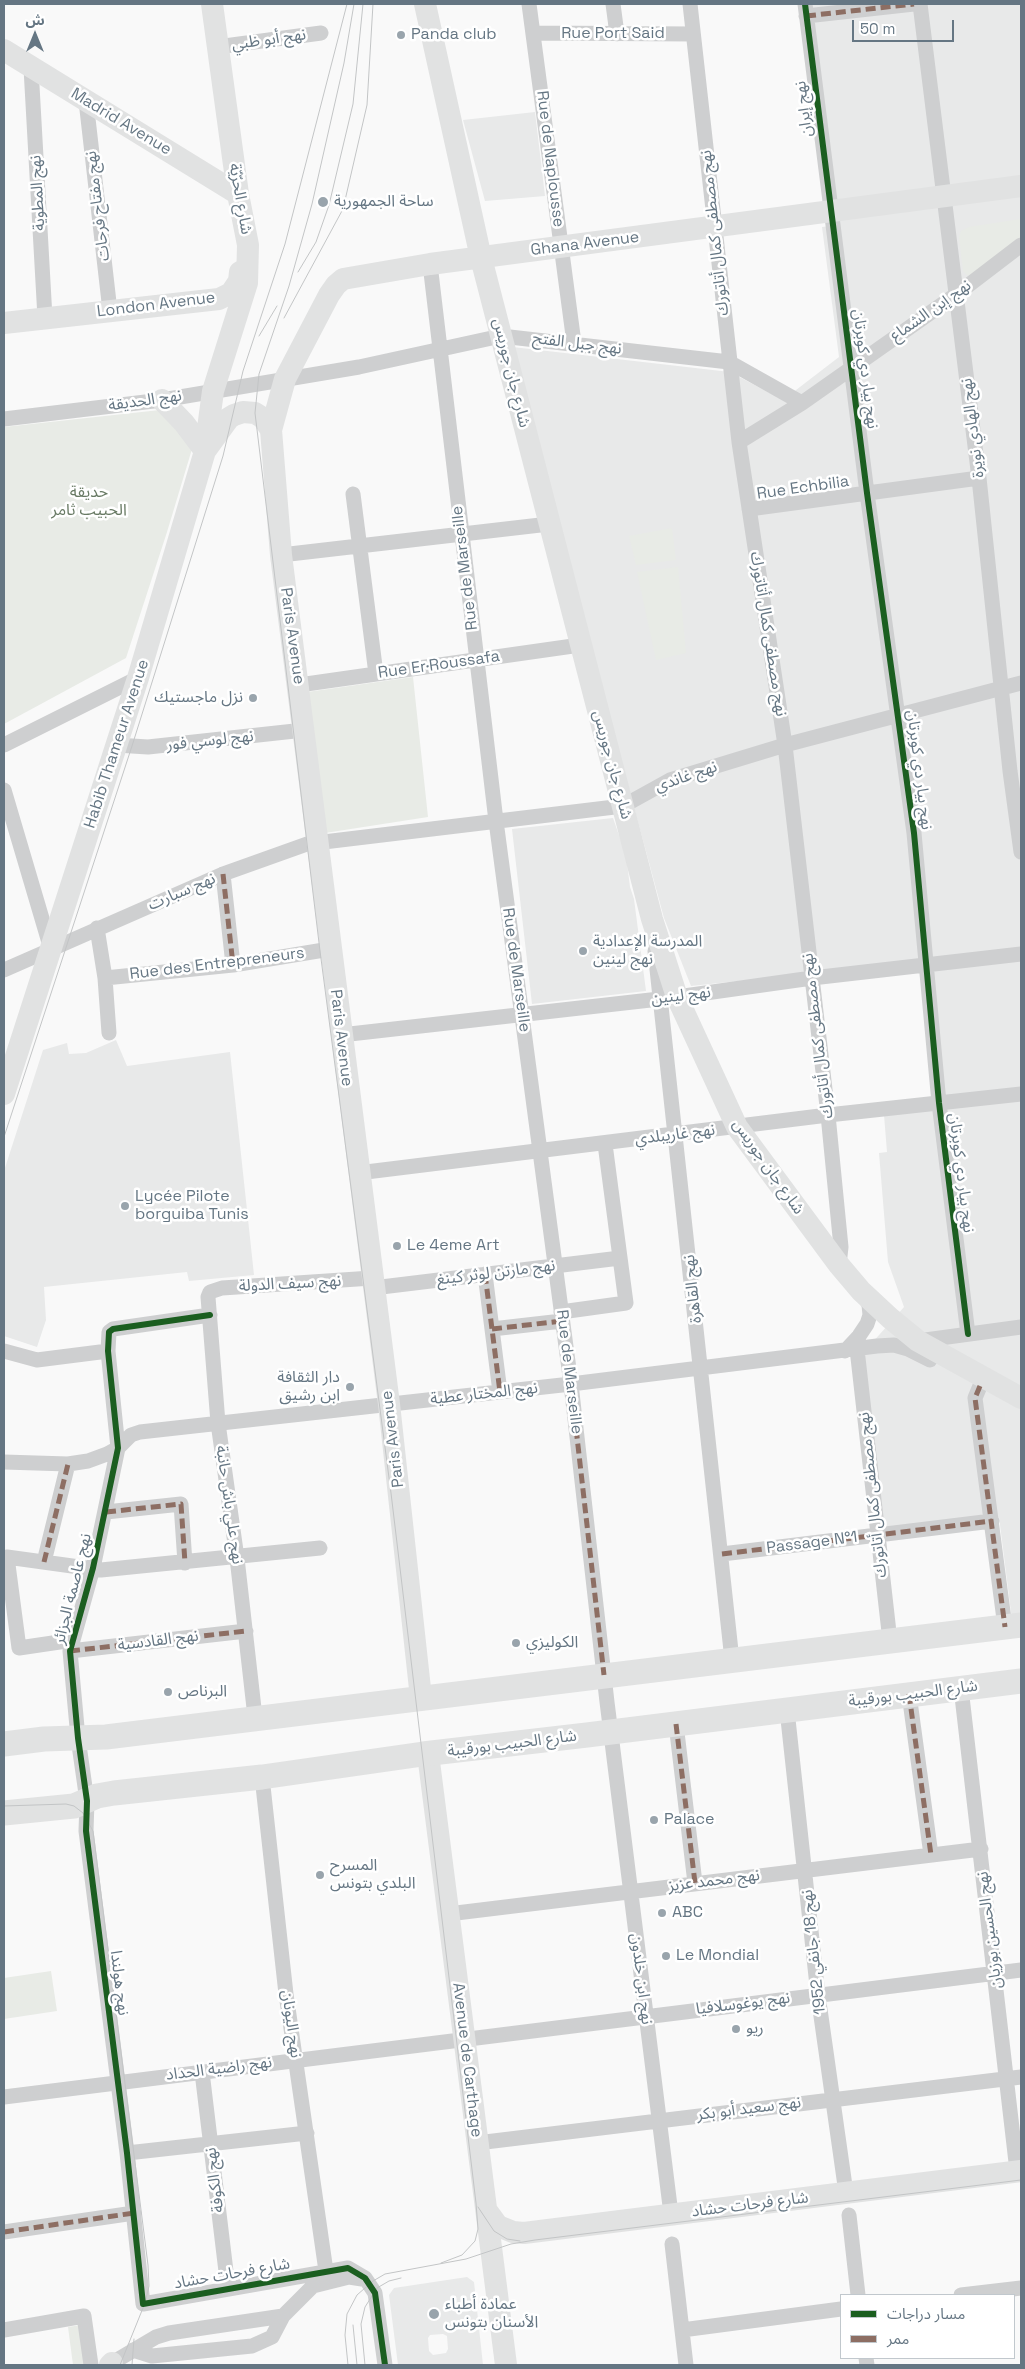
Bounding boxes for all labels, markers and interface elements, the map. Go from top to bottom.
north arrow [10,10,60,60]
scale bar [855,10,958,42]
text: ش [25,11,45,29]
text: 50 m [860,19,895,38]
street label: Rue Port Said [561,24,665,44]
street label: نهج أبو ظبي [231,25,307,55]
place label: Panda club [411,25,497,45]
marker: Panda club [395,29,407,41]
street label: نهج إيران [791,80,817,138]
street label: Madrid Avenue [67,84,175,160]
street label: Rue de Naplousse [532,90,568,228]
street label: نهج مصطفى كمال أتاتورك [697,149,733,317]
street label: نهج مفتاح فرحات [82,150,114,262]
street label: نهج المطوية [26,155,50,231]
street label: شارع الحرّيّة [224,162,256,236]
place label: ساحة الجمهورية [334,192,434,212]
marker: ساحة الجمهورية [316,195,330,209]
street label: Ghana Avenue [530,228,640,260]
street label: نهج إبن الشماع [887,276,975,346]
street label: London Avenue [96,288,216,322]
street label: نهج بيار دي كوبرتان [848,308,882,430]
street label: شارع جان جوريس [488,316,534,430]
street label: نهج جبل الفتح [531,329,623,359]
street label: نهج الهادي نويرة [957,377,989,479]
street label: نهج الحديقة [107,386,183,416]
street label: Rue Echbilia [756,472,850,504]
park label: حديقة الحبيب ثامر [51,483,127,521]
street label: Rue de Marseille [448,505,482,631]
street label: نهج مصطفى كمال أتاتورك [745,550,791,718]
street label: Paris Avenue [276,586,308,686]
street label: Rue Er·Roussafa [377,647,501,683]
street label: Habib Thameur Avenue [81,657,153,831]
place label: نزل ماجستيك [154,688,243,708]
marker: نزل ماجستيك [247,692,259,704]
street label: شارع جان جوريس [588,708,636,822]
street label: نهج بيار دي كوبرتان [902,709,936,831]
street label: نهج لوسي فور [165,727,255,755]
street label: نهج غاندي [652,757,720,797]
street label: نهج سبارت [145,869,219,915]
street label: Rue de Marseille [498,907,534,1033]
place label: المدرسة الإعدادية نهج لينين [593,932,702,970]
street label: Rue des Entrepreneurs [129,944,305,984]
marker: المدرسة الإعدادية نهج لينين [577,945,589,957]
street label: نهج مصطفى كمال أتاتورك [798,952,838,1120]
street label: نهج لينين [650,983,712,1009]
street label: Paris Avenue [326,988,356,1088]
street label: نهج بيار دي كوبرتان [944,1112,978,1234]
street label: شارع جان جوريس [728,1116,808,1218]
street label: نهج غاريبلدي [634,1121,716,1149]
place label: Lycée Pilote borguiba Tunis [135,1187,249,1225]
marker: Lycée Pilote borguiba Tunis [119,1200,131,1212]
place label: Le 4eme Art [407,1236,500,1256]
marker: Le 4eme Art [391,1240,403,1252]
street label: نهج القاهرة [680,1254,706,1324]
street label: نهج مارتن لوثر كينغ [436,1256,556,1290]
street label: نهج سيف الدولة [238,1272,342,1296]
street label: Rue de Marseille [552,1309,586,1435]
place label: دار الثقافة ابن رشيق [277,1368,340,1406]
street label: نهج المختار عطية [429,1379,539,1409]
marker: دار الثقافة ابن رشيق [344,1381,356,1393]
street label: Paris Avenue [378,1389,408,1489]
street label: نهج مصطفى كمال أتاتورك [855,1411,891,1579]
street label: نهج علي باش حانبة [211,1444,247,1566]
street label: Passage N°1 [765,1528,859,1558]
street label: نهج عاصمة الجزائر [50,1531,96,1647]
street label: نهج القادسية [116,1627,200,1655]
place label: الكوليزي [526,1633,578,1653]
marker: الكوليزي [510,1637,522,1649]
street label: شارع الحبيب بورقيبة [847,1677,979,1711]
place label: البرناص [178,1682,227,1702]
marker: البرناص [162,1686,174,1698]
street label: شارع الحبيب بورقيبة [446,1727,578,1761]
place label: Palace [664,1810,715,1830]
marker: Palace [648,1814,660,1826]
place label: المسرح البلدي بتونس [330,1856,415,1894]
street label: نهج محمد عزيز [667,1866,761,1896]
marker: المسرح البلدي بتونس [314,1869,326,1881]
street label: نهج الحسين بوزيان [973,1870,1007,1990]
street label: نهج 18 جانفي 1952 [798,1889,830,2015]
place label: ABC [672,1903,703,1923]
marker: ABC [656,1907,668,1919]
street label: نهج ابن خلدون [626,1932,656,2026]
place label: Le Mondial [676,1946,759,1966]
street label: نهج هولندا [105,1949,133,2017]
marker: Le Mondial [660,1950,672,1962]
street label: Avenue de Carthage [448,1981,486,2139]
street label: نهج اليونان [277,1989,305,2059]
street label: نهج يوغوسلافيا [695,1989,791,2019]
place label: ريو [746,2019,764,2039]
marker: ريو [730,2023,742,2035]
street label: نهج راضية الحداد [165,2053,273,2085]
street label: نهج سعيد أبو بكر [696,2093,802,2125]
street label: نهج الكوفة [201,2146,229,2214]
street label: شارع فرحات حشاد [691,2188,809,2222]
street label: شارع فرحات حشاد [172,2254,292,2294]
legend [840,2294,1015,2359]
place label: عمادة أطباء الأسنان بتونس [445,2295,538,2333]
text: مسار دراجات [887,2304,965,2323]
marker: عمادة أطباء الأسنان بتونس [427,2307,441,2321]
text: ممر [887,2329,910,2348]

